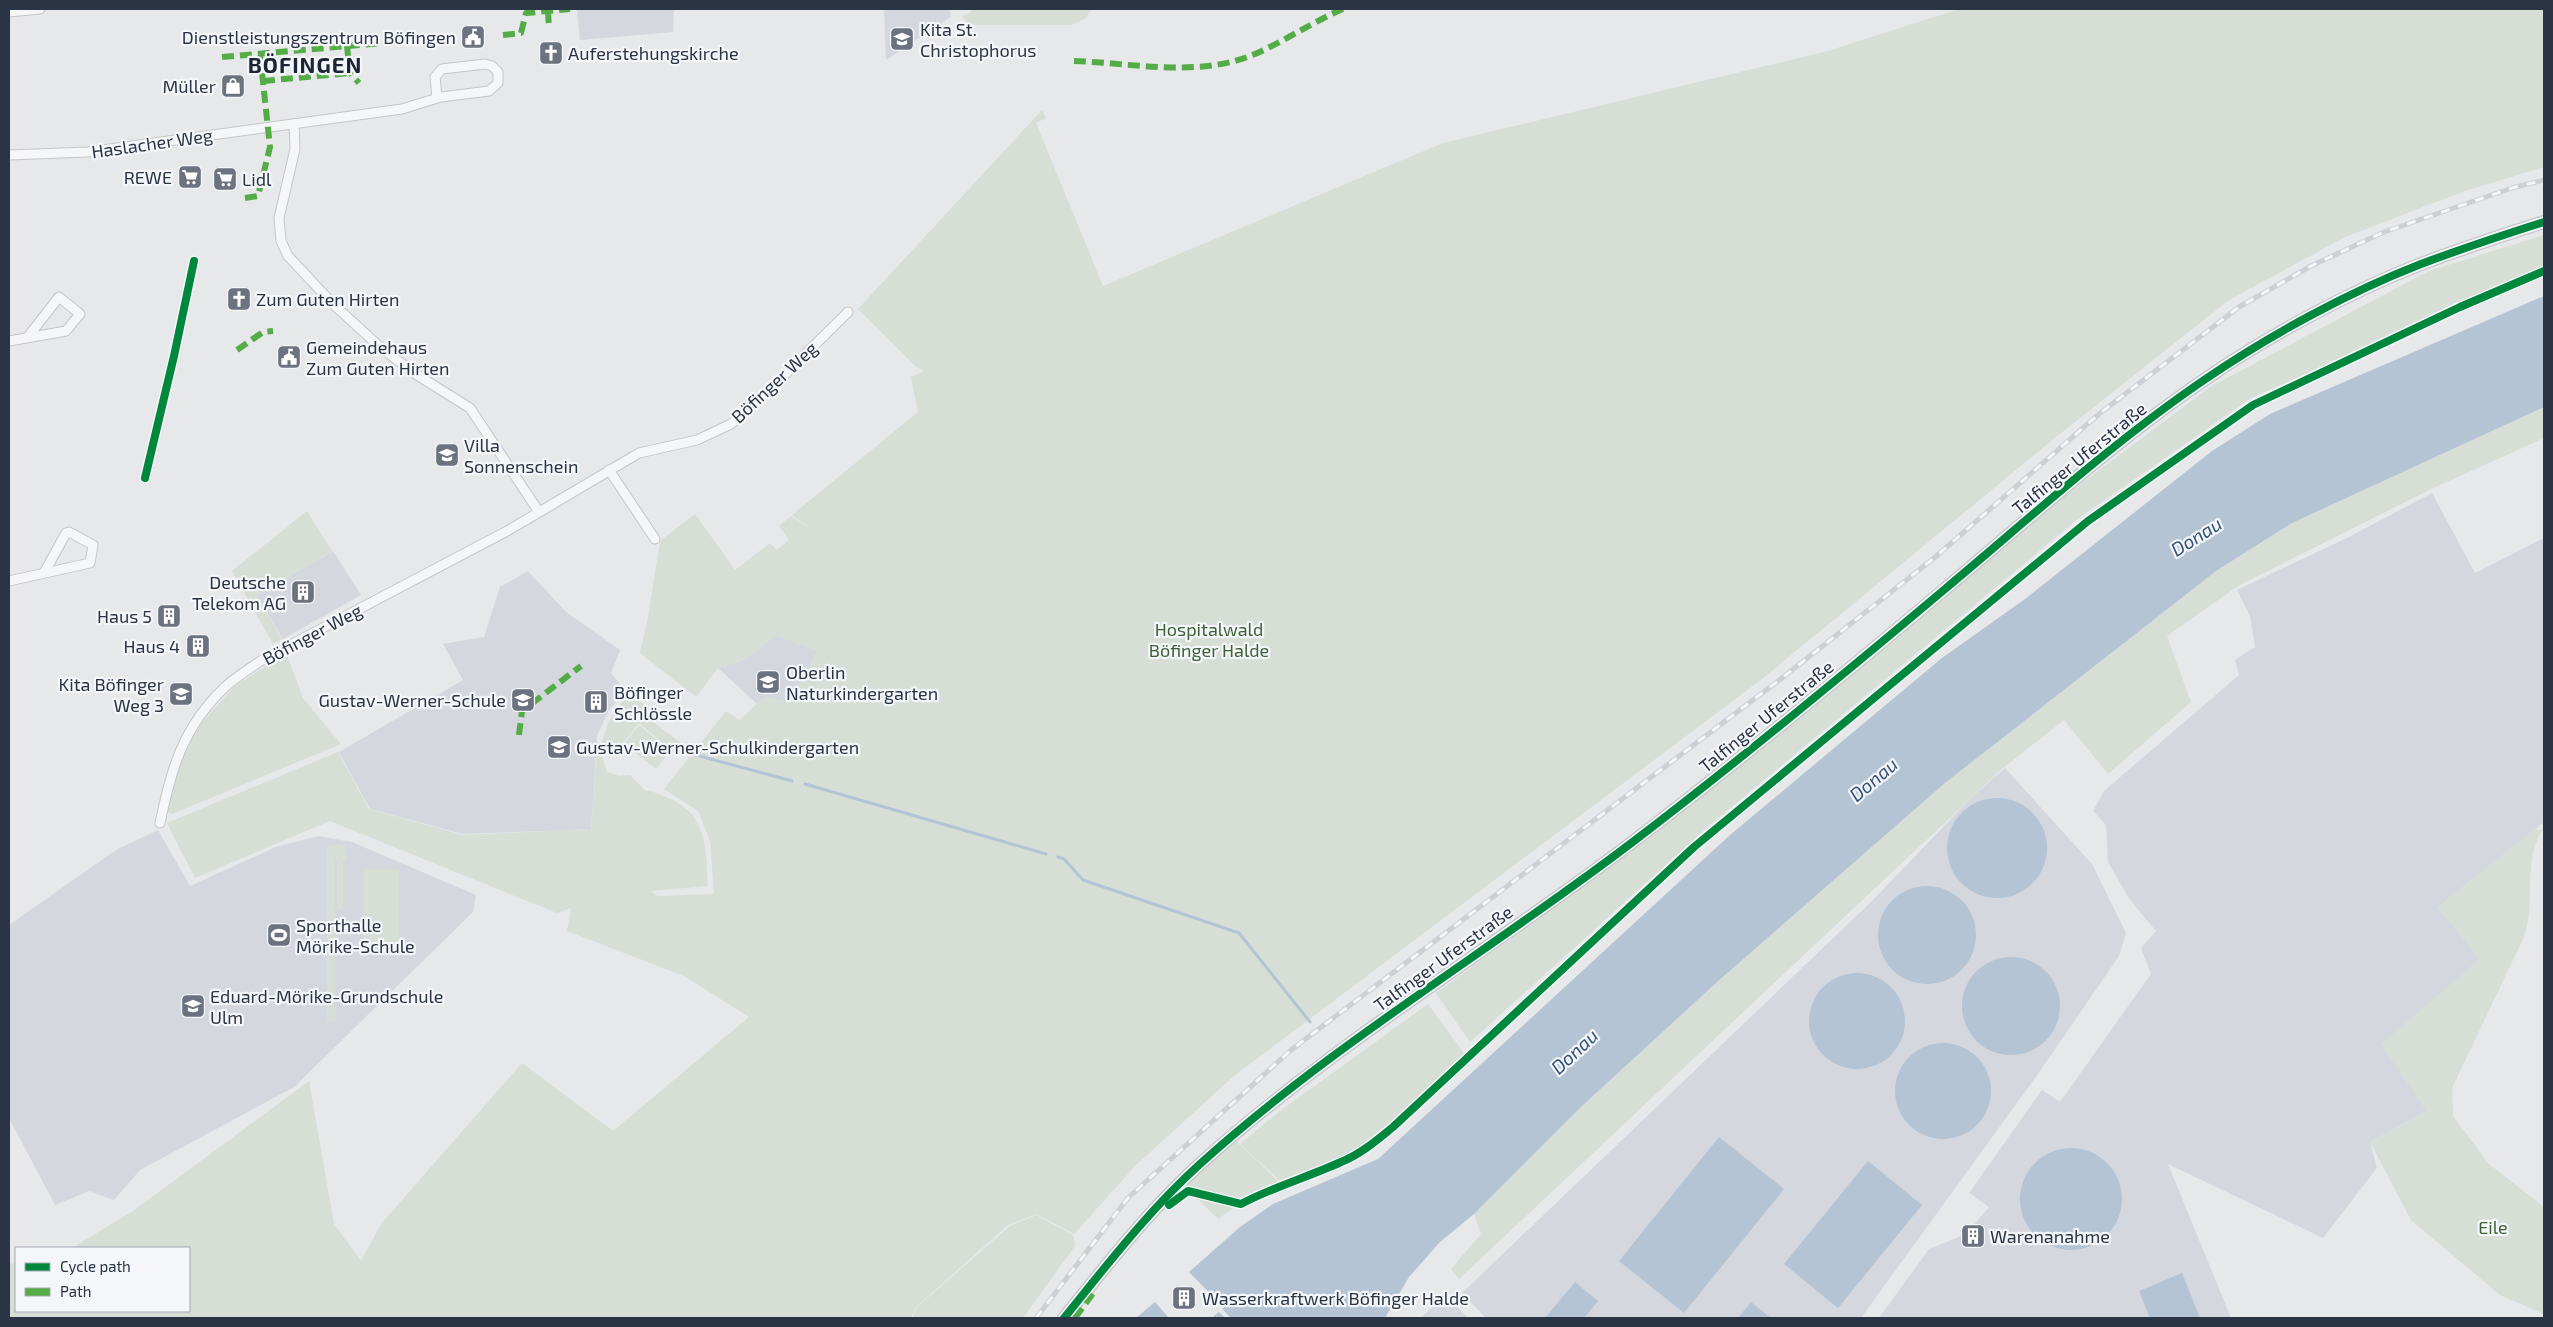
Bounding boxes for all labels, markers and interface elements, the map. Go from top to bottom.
place label: Kita St. Christophorus [920,18,1036,61]
public building icon: Dienstleistungszentrum Böfingen [460,24,486,50]
place label: Dienstleistungszentrum Böfingen [182,26,456,48]
school or university icon: Kita St. Christophorus [889,26,915,52]
church icon: Auferstehungskirche [538,40,564,66]
place label: Auferstehungskirche [568,42,739,64]
district label: BÖFINGEN [248,51,362,77]
shop icon: Müller [220,73,246,99]
place label: Müller [162,75,216,97]
street label: Haslacher Weg [90,124,214,162]
supermarket icon: REWE [177,164,203,190]
place label: REWE [124,166,172,188]
supermarket icon: Lidl [212,166,238,192]
place label: Lidl [242,168,272,190]
church icon: Zum Guten Hirten [226,286,252,312]
place label: Zum Guten Hirten [256,288,399,310]
place label: Gemeindehaus Zum Guten Hirten [306,336,449,379]
street label: Böfinger Weg [726,337,822,427]
public building icon: Gemeindehaus Zum Guten Hirten [276,344,302,370]
street label: Talfinger Uferstraße [2007,397,2151,519]
place label: Villa Sonnenschein [464,434,578,477]
school or university icon: Villa Sonnenschein [434,442,460,468]
water label: Donau [2166,511,2226,561]
place label: Deutsche Telekom AG [192,571,286,614]
building icon: Deutsche Telekom AG [290,579,316,605]
street label: Böfinger Weg [259,599,365,669]
building icon: Haus 5 [156,603,182,629]
place label: Haus 5 [97,605,152,627]
park label: Hospitalwald Böfinger Halde [1149,618,1269,661]
building icon: Haus 4 [185,633,211,659]
place label: Haus 4 [124,635,180,657]
street label: Talfinger Uferstraße [1694,655,1838,777]
place label: Oberlin Naturkindergarten [786,661,938,704]
school or university icon: Oberlin Naturkindergarten [755,669,781,695]
place label: Kita Böfinger Weg 3 [59,673,164,716]
school or university icon: Kita Böfinger Weg 3 [168,681,194,707]
place label: Böfinger Schlössle [614,681,692,724]
school or university icon: Gustav-Werner-Schule [510,687,536,713]
place label: Gustav-Werner-Schule [318,689,506,711]
building icon: Böfinger Schlössle [583,689,609,715]
school or university icon: Gustav-Werner-Schulkindergarten [546,734,572,760]
place label: Gustav-Werner-Schulkindergarten [576,736,859,758]
water label: Donau [1844,752,1902,806]
street label: Talfinger Uferstraße [1369,900,1517,1016]
place label: Sporthalle Mörike-Schule [296,914,415,957]
sports icon: Sporthalle Mörike-Schule [266,922,292,948]
place label: Eduard-Mörike-Grundschule Ulm [210,985,444,1028]
school or university icon: Eduard-Mörike-Grundschule Ulm [180,993,206,1019]
water label: Donau [1546,1024,1602,1078]
park label: Eile [2478,1216,2508,1238]
building icon: Warenanahme [1960,1223,1986,1249]
place label: Warenanahme [1990,1225,2110,1247]
legend [15,1247,190,1312]
text: Cycle path [60,1257,131,1275]
text: Path [60,1282,91,1300]
building icon: Wasserkraftwerk Böfinger Halde [1171,1285,1197,1311]
place label: Wasserkraftwerk Böfinger Halde [1202,1287,1469,1309]

